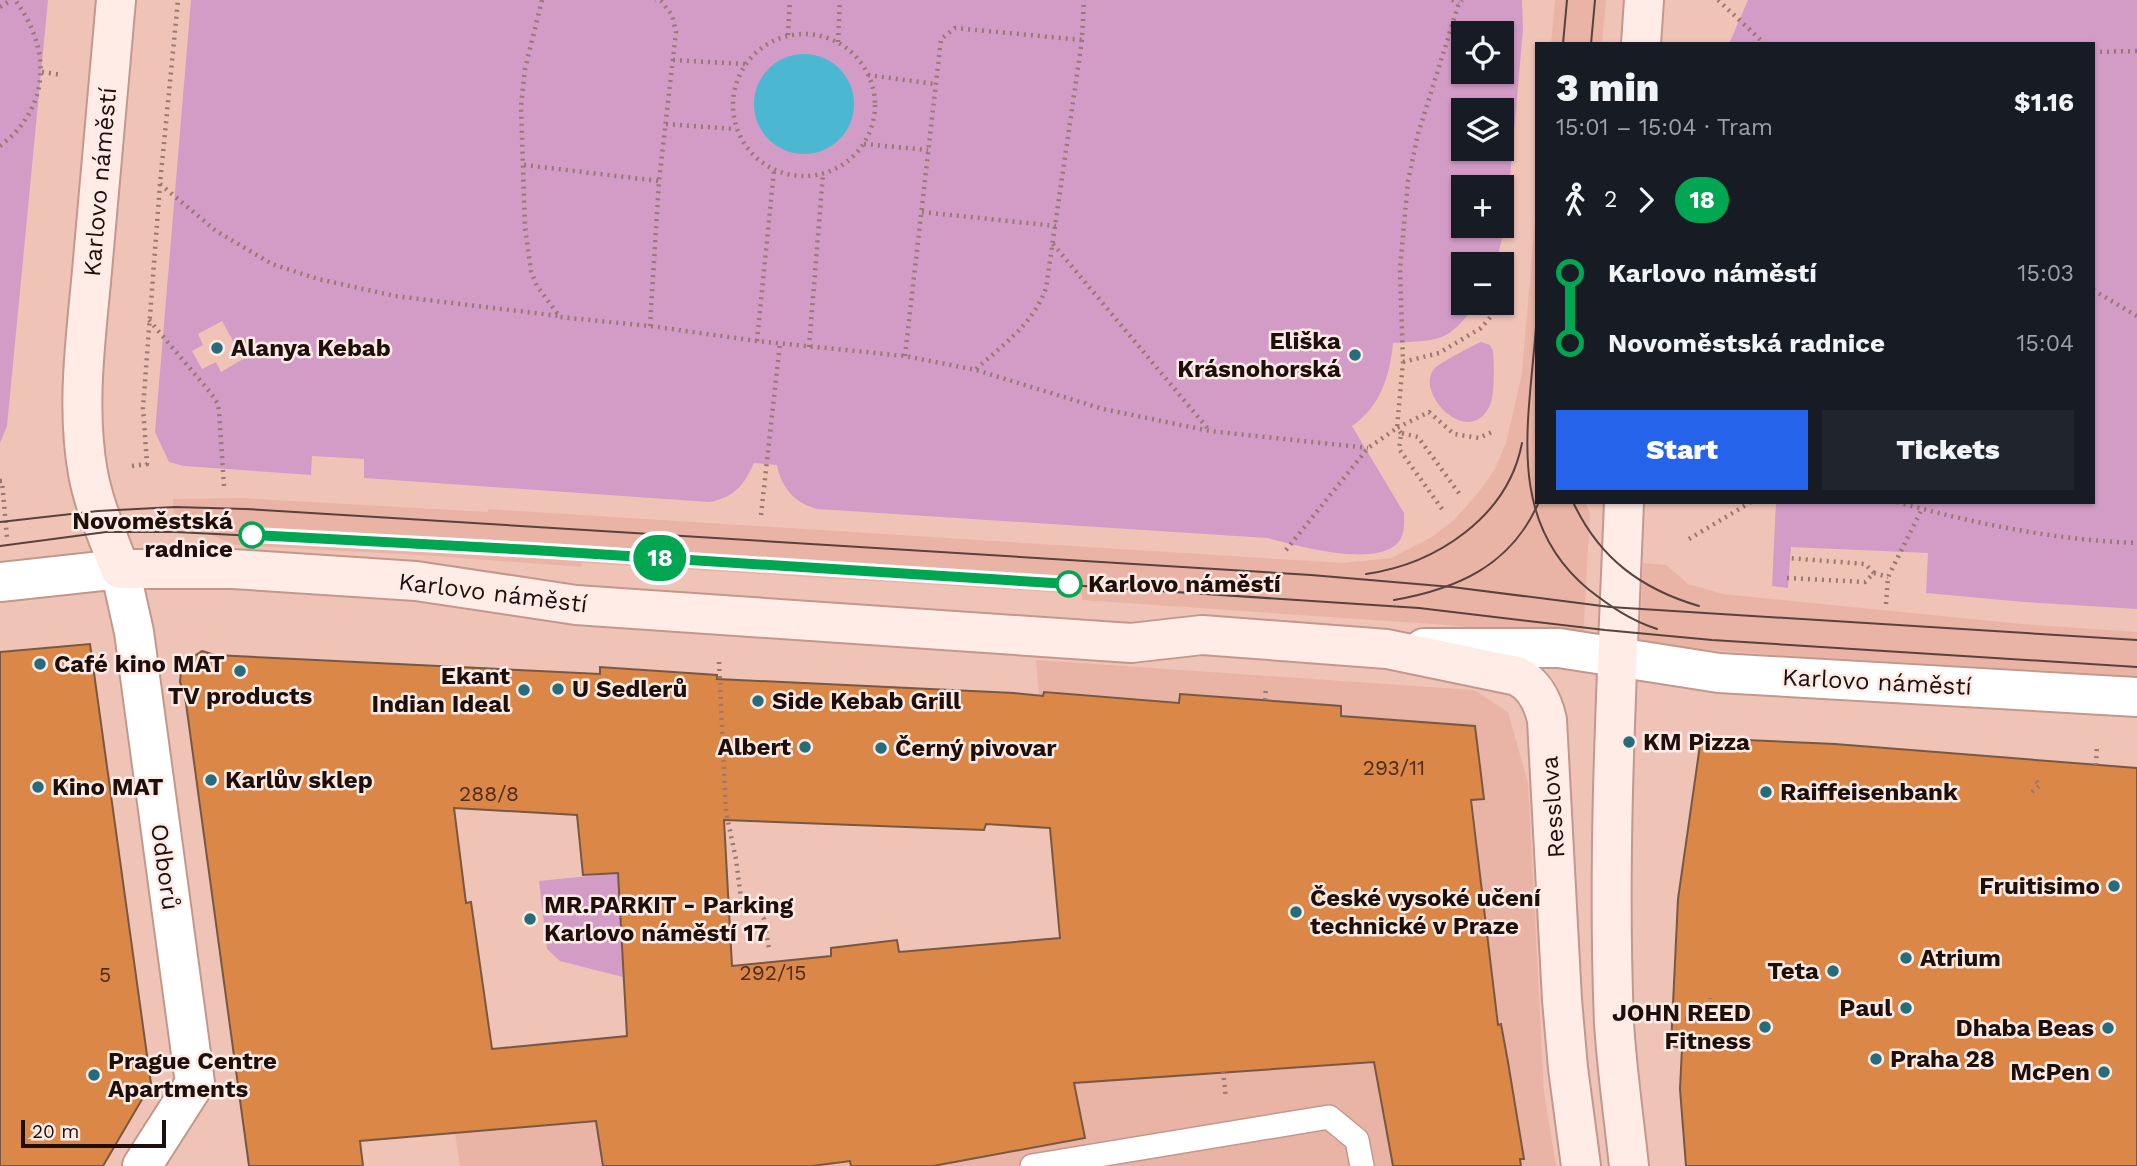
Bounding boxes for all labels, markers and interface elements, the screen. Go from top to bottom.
map controls [1451,21,1514,315]
button: locate [1451,21,1514,84]
text: 3 min [1556,66,1659,110]
street label: Karlovo náměstí [78,86,122,278]
text: $1.16 [2014,87,2074,117]
button: layers [1451,98,1514,161]
text: 15:01 – 15:04 · Tram [1556,114,1773,141]
button: + [1451,175,1514,238]
icon: walk [1556,181,1594,219]
icon: forward [1627,181,1665,219]
text: 2 [1604,186,1617,213]
text: 18 [1689,186,1715,214]
button: − [1451,252,1514,315]
text: Karlovo náměstí [1608,258,1817,288]
text: 15:03 [2018,260,2074,287]
place label: Eliška Krásnohorská [1177,327,1341,383]
text: Novoměstská radnice [1608,328,1885,358]
text: 15:04 [2016,330,2074,357]
place label: Alanya Kebab [231,334,391,362]
marker: Alanya Kebab [209,340,225,356]
marker: Eliška Krásnohorská [1347,347,1363,363]
button: Start [1556,410,1808,490]
button: Tickets [1822,410,2074,490]
place label: Novoměstská radnice [72,507,233,563]
marker: Novoměstská radnice [239,522,265,548]
line badge: 18 [628,535,692,581]
text: 18 [647,544,673,572]
street label: Karlovo náměstí [397,568,589,618]
place label: Karlovo náměstí [1088,570,1282,598]
marker: Karlovo náměstí [1056,571,1082,597]
place label: Café kino MAT [54,650,225,678]
marker: Café kino MAT [32,656,48,672]
place label: Ekant Indian Ideal [372,662,510,718]
marker: TV products [232,663,248,679]
street label: Karlovo náměstí [1781,663,1973,701]
place label: U Sedlerů [572,675,687,703]
marker: U Sedlerů [550,681,566,697]
place label: TV products [168,682,313,710]
marker: Ekant Indian Ideal [516,682,532,698]
place label: Side Kebab Grill [772,687,961,715]
marker: Side Kebab Grill [750,693,766,709]
place label: KM Pizza [1643,728,1750,756]
place label: Albert [717,733,792,761]
place label: Černý pivovar [895,734,1057,762]
marker: KM Pizza [1621,734,1637,750]
marker: Albert [797,739,813,755]
marker: Černý pivovar [873,740,889,756]
house number: 293/11 [1363,755,1425,780]
street label: Resslova [1535,755,1571,859]
place label: Karlův sklep [225,766,373,794]
marker: Karlův sklep [203,772,219,788]
place label: Kino MAT [52,773,164,801]
place label: Raiffeisenbank [1780,778,1958,806]
marker: Kino MAT [30,779,46,795]
house number: 288/8 [459,781,519,806]
marker: Raiffeisenbank [1758,784,1774,800]
street label: Odborů [145,822,185,912]
place label: Fruitisimo [1979,872,2100,900]
marker: Fruitisimo [2106,878,2122,894]
place label: České vysoké učení technické v Praze [1310,884,1542,940]
place label: MR.PARKIT - Parking Karlovo náměstí 17 [544,891,794,947]
marker: České vysoké učení technické v Praze [1288,904,1304,920]
marker: MR.PARKIT - Parking Karlovo náměstí 17 [522,911,538,927]
place label: Atrium [1920,944,2001,972]
marker: Atrium [1898,950,1914,966]
place label: Teta [1767,957,1819,985]
house number: 292/15 [739,960,807,985]
house number: 5 [99,962,111,987]
marker: Teta [1825,963,1841,979]
place label: Paul [1839,994,1892,1022]
place label: JOHN REED Fitness [1612,999,1751,1055]
marker: Paul [1898,1000,1914,1016]
place label: Dhaba Beas [1956,1014,2094,1042]
marker: JOHN REED Fitness [1757,1019,1773,1035]
marker: Dhaba Beas [2100,1020,2116,1036]
place label: Praha 28 [1890,1045,1995,1073]
place label: Prague Centre Apartments [108,1047,277,1103]
marker: Praha 28 [1868,1051,1884,1067]
place label: McPen [2010,1058,2090,1086]
marker: McPen [2096,1064,2112,1080]
marker: Prague Centre Apartments [86,1067,102,1083]
scale bar [21,1117,166,1149]
text: 20 m [32,1120,79,1143]

